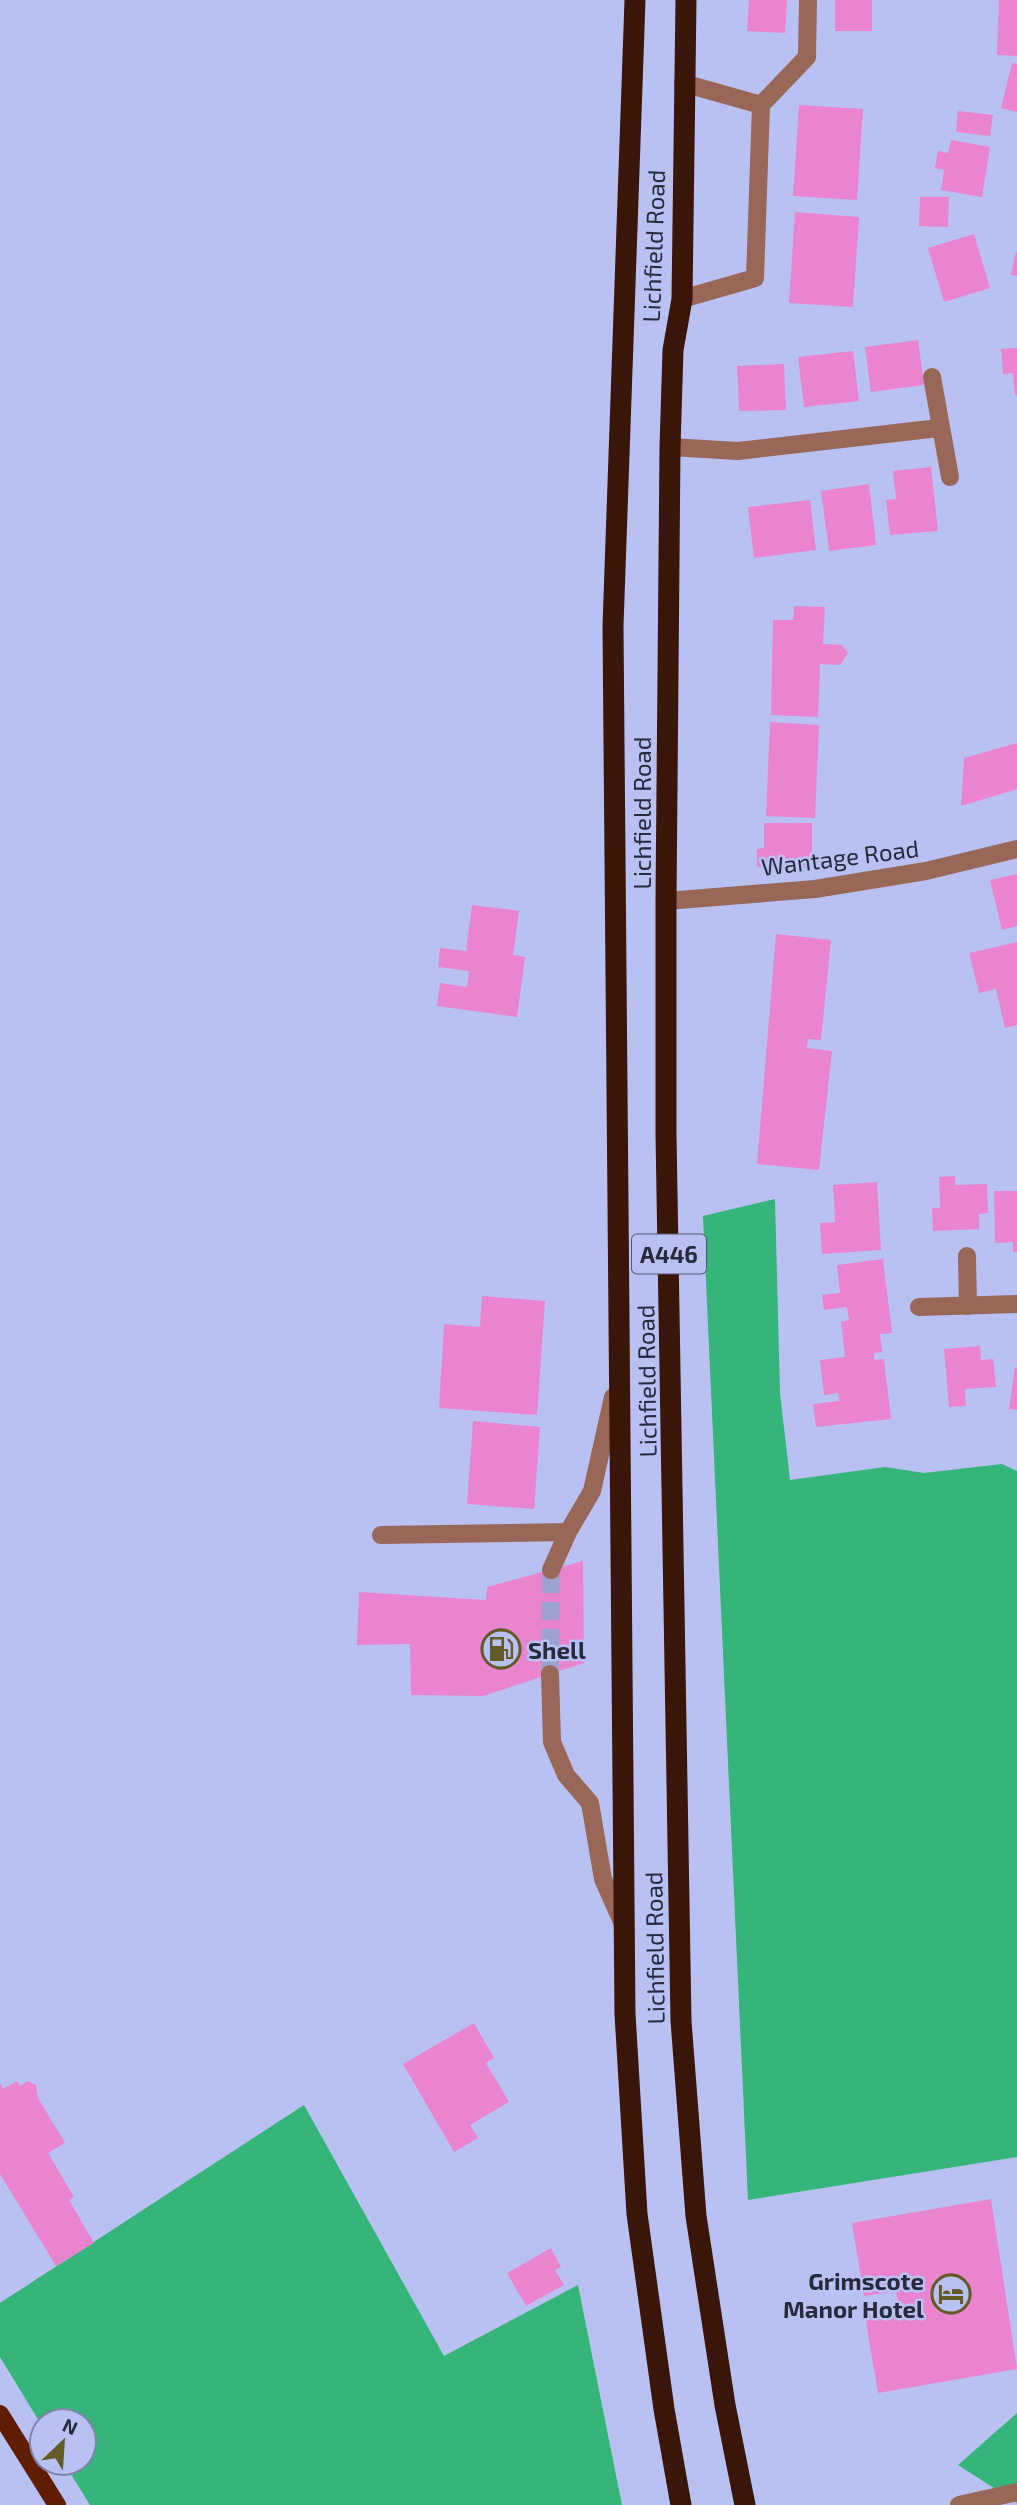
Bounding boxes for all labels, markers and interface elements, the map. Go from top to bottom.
street label: Lichfield Road [636,169,670,323]
street label: Lichfield Road [627,737,656,889]
street label: Wantage Road [759,833,921,881]
road number: A446 [632,1234,706,1274]
street label: Lichfield Road [630,1304,662,1458]
fuel station icon: Shell [480,1628,522,1670]
place label: Shell [528,1635,586,1664]
street label: Lichfield Road [638,1871,670,2025]
place label: Grimscote Manor Hotel [783,2266,924,2323]
hotel icon: Grimscote Manor Hotel [930,2273,972,2315]
north arrow [28,2407,98,2477]
text: N [59,2413,81,2439]

